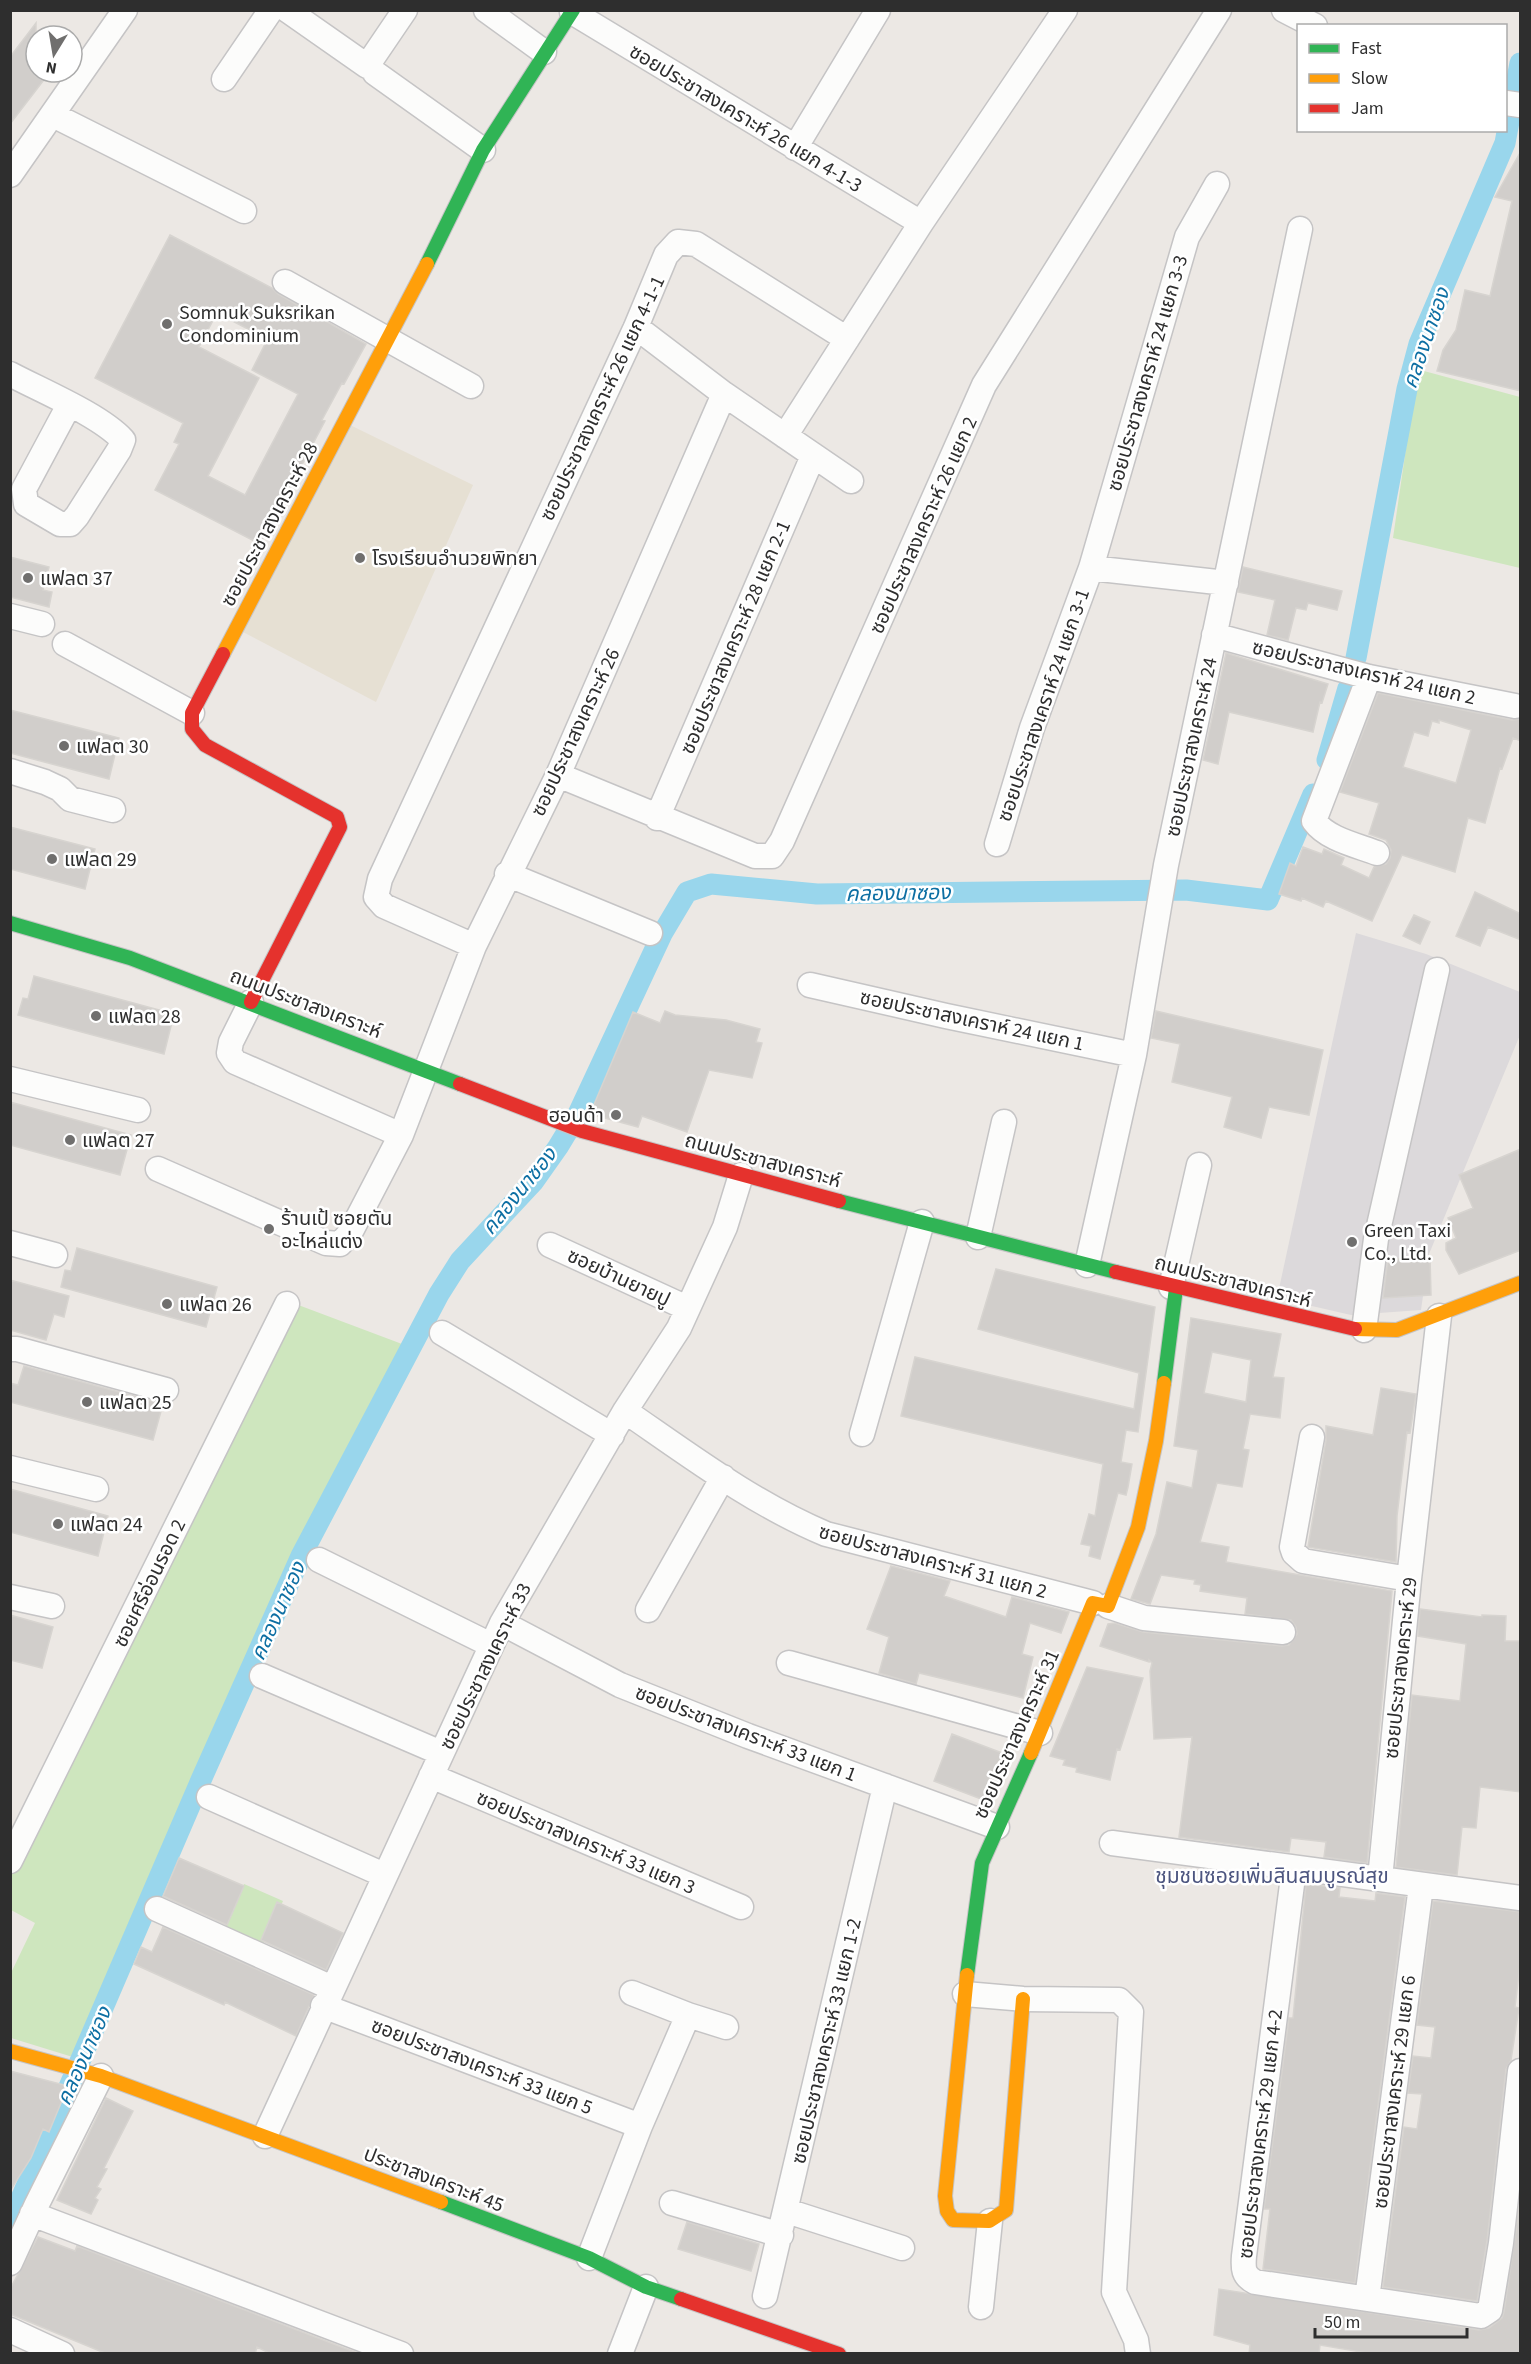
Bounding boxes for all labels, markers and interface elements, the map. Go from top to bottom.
north arrow [24,24,84,84]
legend [1297,24,1507,132]
text: Fast [1351,36,1382,61]
street label: ซอยประชาสงเคราะห์ 26 แยก 4-1-3 [624,38,867,200]
text: N [44,56,59,80]
text: Slow [1351,66,1388,91]
text: Jam [1351,96,1384,121]
street label: ซอยประชาสงเคราห์ 24 แยก 3-3 [1101,252,1195,495]
street label: ซอยประชาสงเคราะห์ 26 แยก 4-1-1 [534,271,672,526]
water label: คลองนาซอง [1395,282,1458,392]
place label: Somnuk Suksrikan Condominium [179,299,335,350]
marker: Somnuk Suksrikan Condominium [160,317,174,331]
street label: ซอยประชาสงเคราะห์ 26 แยก 2 [863,412,985,639]
street label: ซอยประชาสงเคราะห์ 28 [215,437,325,612]
street label: ซอยประชาสงเคราะห์ 28 แยก 2-1 [674,516,798,759]
place label: โรงเรียนอำนวยพิทยา [372,545,538,573]
marker: โรงเรียนอำนวยพิทยา [353,551,367,565]
place label: แฟลต 37 [40,565,113,593]
marker: แฟลต 37 [21,571,35,585]
street label: ซอยประชาสงเคราห์ 24 แยก 3-1 [991,585,1097,826]
street label: ซอยประชาสงเคราห์ 24 แยก 2 [1249,634,1478,712]
street label: ซอยประชาสงเคราะห์ 26 [525,644,627,821]
street label: ซอยประชาสงเคราะห์ 24 [1159,655,1225,839]
place label: แฟลต 30 [76,733,149,761]
marker: แฟลต 30 [57,739,71,753]
place label: แฟลต 29 [64,846,137,874]
marker: แฟลต 29 [45,852,59,866]
water label: คลองนาซอง [845,877,952,909]
street label: ถนนประชาสงเคราะห์ [226,962,386,1046]
street label: ซอยประชาสงเคราห์ 24 แยก 1 [857,984,1086,1058]
place label: แฟลต 28 [108,1003,181,1031]
marker: แฟลต 28 [89,1009,103,1023]
place label: ฮอนด้า [549,1102,604,1130]
marker: ฮอนด้า [609,1108,623,1122]
place label: แฟลต 27 [82,1127,155,1155]
street label: ถนนประชาสงเคราะห์ [681,1127,844,1195]
marker: แฟลต 27 [63,1133,77,1147]
water label: คลองนาซอง [474,1140,565,1241]
place label: ร้านเป้ ซอยตัน อะไหล่แต่ง [281,1205,392,1256]
place label: Green Taxi Co., Ltd. [1364,1217,1451,1268]
marker: ร้านเป้ ซอยตัน อะไหล่แต่ง [262,1222,276,1236]
marker: Green Taxi Co., Ltd. [1345,1235,1359,1249]
street label: ซอยบ้านยายปู [562,1242,675,1314]
street label: ถนนประชาสงเคราะห์ [1151,1249,1315,1315]
place label: แฟลต 26 [179,1291,252,1319]
marker: แฟลต 26 [160,1297,174,1311]
place label: แฟลต 25 [99,1389,172,1417]
marker: แฟลต 25 [80,1395,94,1409]
place label: แฟลต 24 [70,1511,143,1539]
street label: ซอยศรีอ่อนรอด 2 [107,1515,193,1652]
marker: แฟลต 24 [51,1517,65,1531]
street label: ซอยประชาสงเคราะห์ 31 แยก 2 [816,1518,1050,1606]
water label: คลองนาซอง [243,1556,314,1665]
street label: ซอยประชาสงเคราะห์ 29 [1378,1576,1424,1760]
street label: ซอยประชาสงเคราะห์ 33 [433,1578,539,1755]
street label: ซอยประชาสงเคราะห์ 31 [967,1645,1067,1824]
street label: ซอยประชาสงเคราะห์ 33 แยก 1 [631,1679,860,1789]
street label: ซอยประชาสงเคราะห์ 33 แยก 3 [472,1784,699,1902]
district label: ชุมชนซอยเพิ่มสินสมบูรณ์สุข [1155,1861,1389,1891]
street label: ซอยประชาสงเคราะห์ 33 แยก 1-2 [785,1916,869,2167]
street label: ซอยประชาสงเคราะห์ 29 แยก 6 [1367,1974,1423,2211]
water label: คลองนาซอง [49,2001,120,2110]
street label: ซอยประชาสงเคราะห์ 29 แยก 4-2 [1232,2008,1290,2261]
street label: ซอยประชาสงเคราะห์ 33 แยก 5 [367,2012,596,2122]
street label: ประชาสงเคราะห์ 45 [359,2140,508,2220]
scale bar [1315,2301,1466,2339]
text: 50 m [1324,2310,1360,2335]

